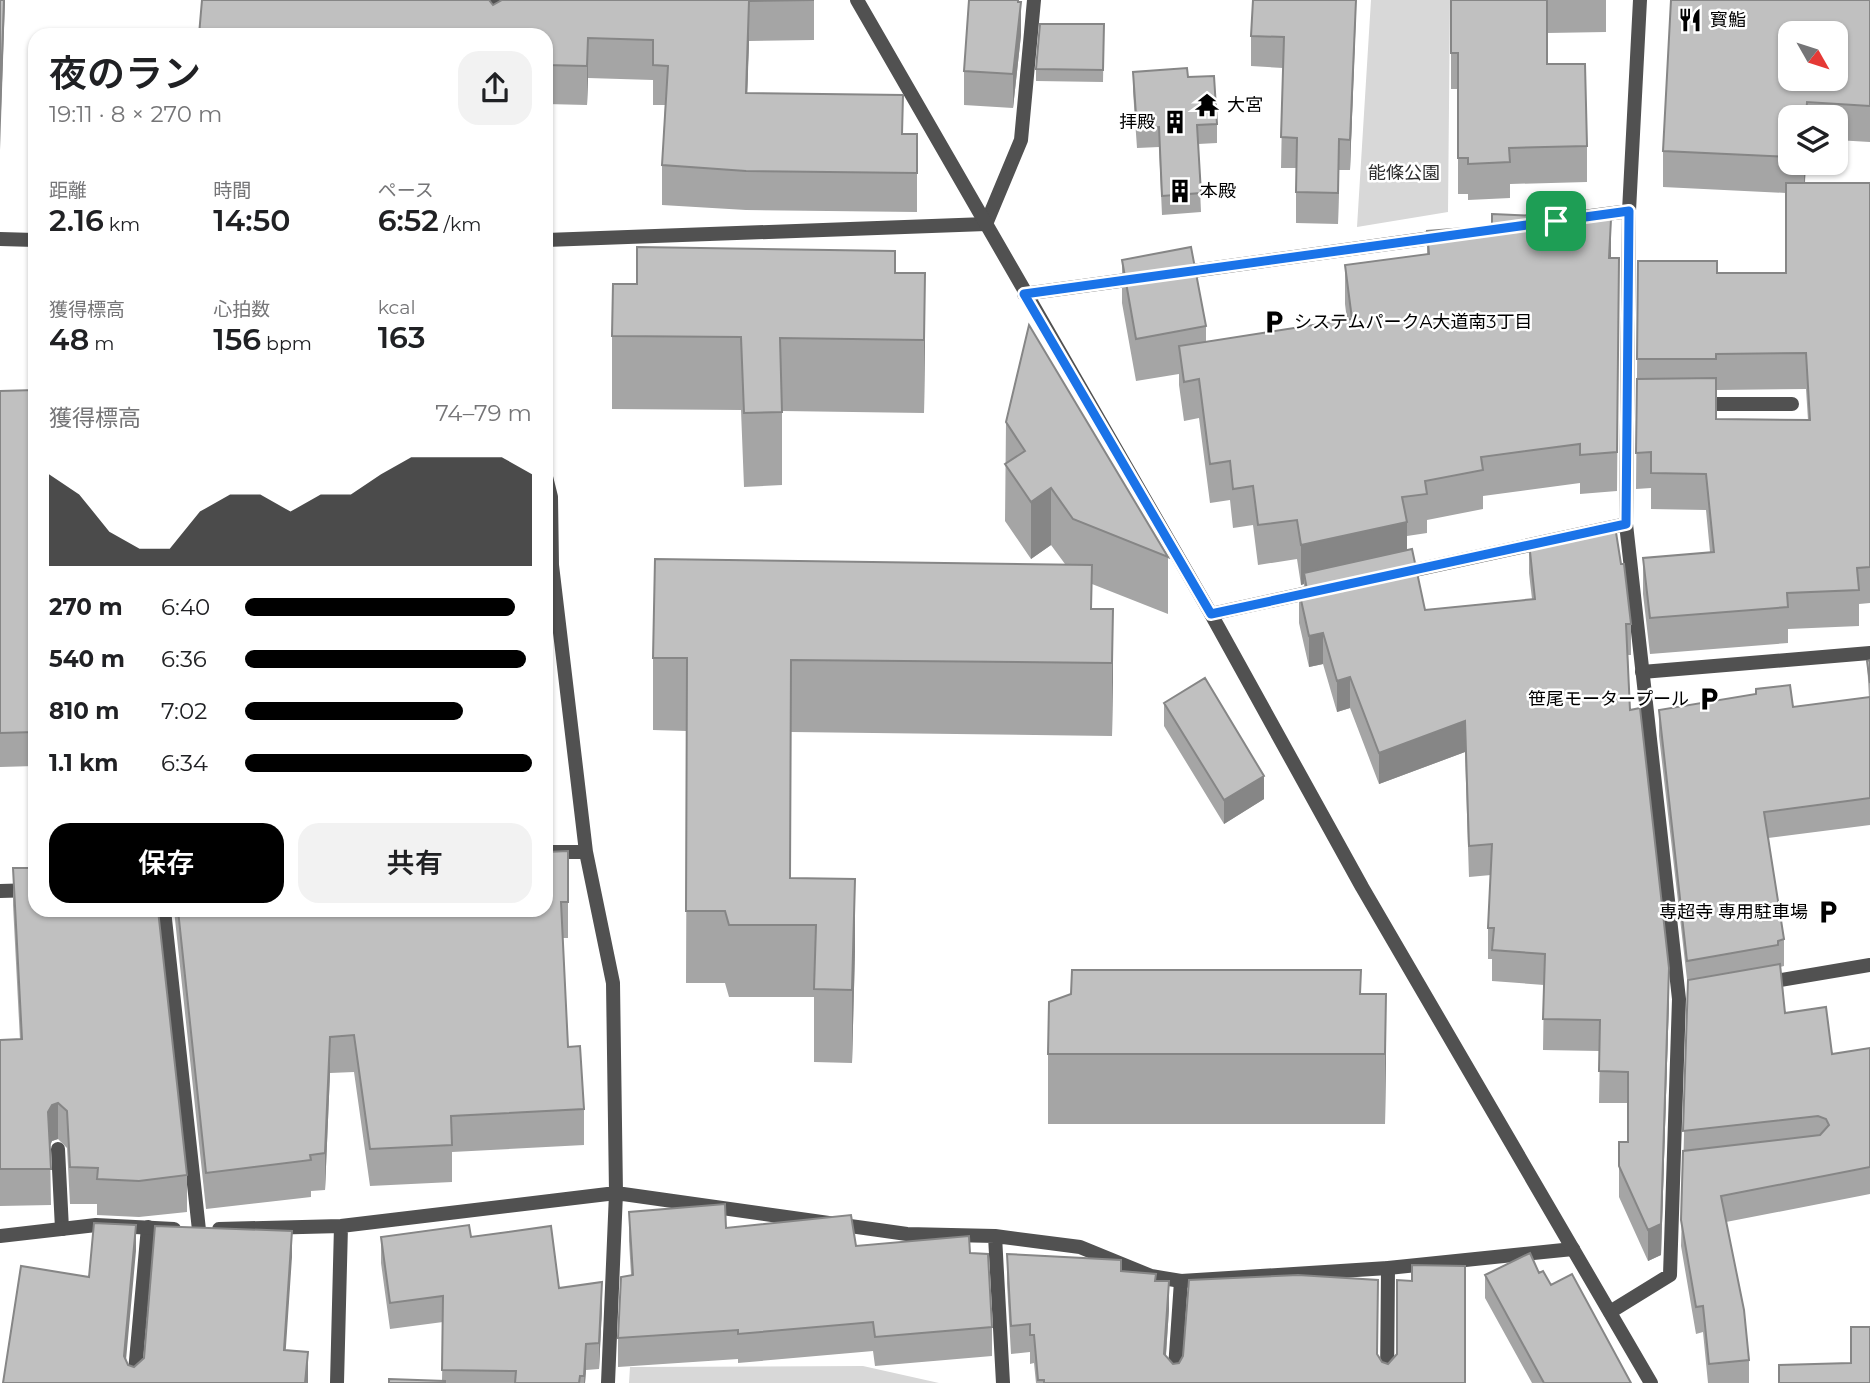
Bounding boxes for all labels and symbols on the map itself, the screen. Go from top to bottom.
restaurant icon: 寳鮨 [1676,6,1704,34]
place label: 寳鮨 [1710,9,1746,31]
north arrow [1778,21,1848,91]
temple icon: 大宮 [1193,91,1221,119]
place label: 大宮 [1227,94,1263,116]
building icon: 拝殿 [1161,108,1189,136]
place label: 拝殿 [1119,111,1155,133]
park label: 能條公園 [1368,162,1440,184]
building icon: 本殿 [1166,177,1194,205]
place label: 本殿 [1200,180,1236,202]
pin [1526,191,1586,251]
parking icon: システムパークA大道南3丁目 [1260,308,1288,336]
place label: システムパークA大道南3丁目 [1294,311,1533,333]
parking icon: 笹尾モータープール [1695,685,1723,713]
place label: 笹尾モータープール [1528,688,1689,710]
parking icon: 専超寺 専用駐車場 [1814,898,1842,926]
place label: 専超寺 専用駐車場 [1659,901,1808,923]

